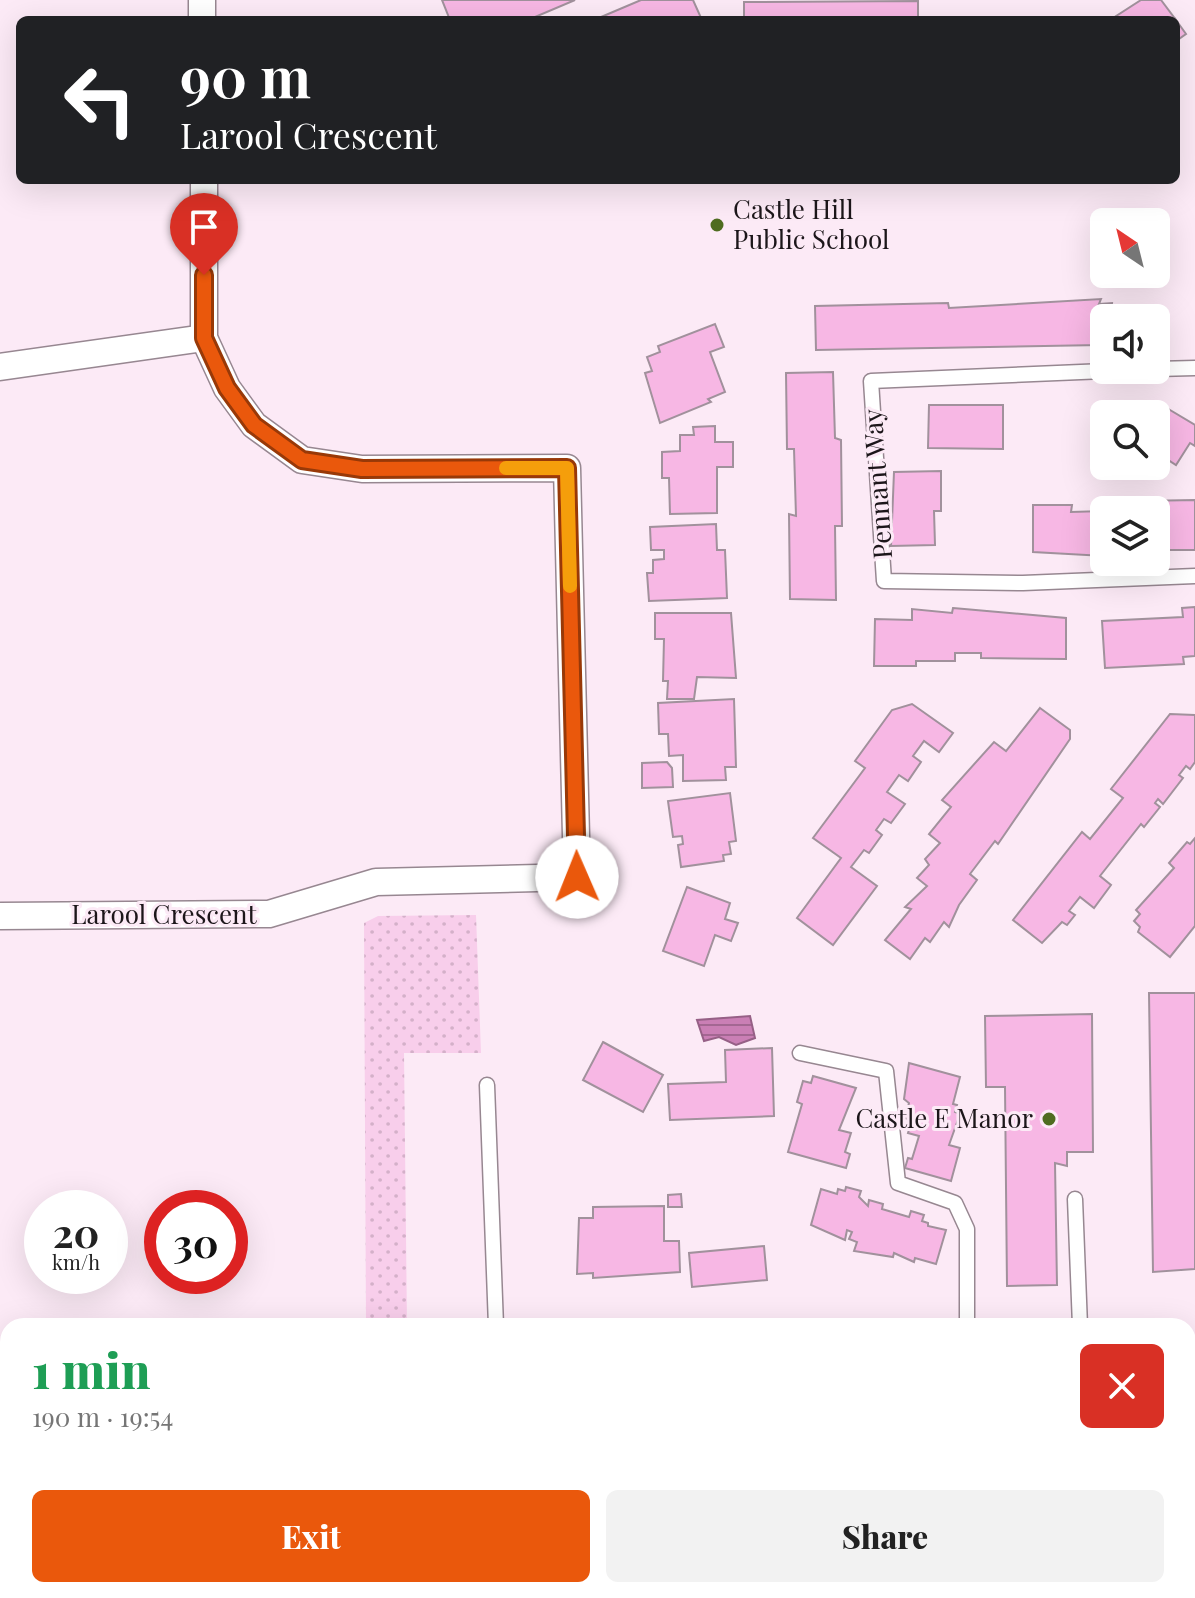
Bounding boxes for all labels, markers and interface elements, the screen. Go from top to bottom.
text: 90 m [180,38,311,113]
icon: left [48,48,152,152]
text: Larool Crescent [180,110,437,158]
place label: Castle Hill Public School [733,191,890,256]
pin [170,193,238,275]
icon: arrive [182,205,226,249]
north arrow [1090,208,1170,288]
map controls [1090,208,1170,576]
marker: Castle Hill Public School [708,216,726,234]
button: sound [1090,304,1170,384]
button: search [1090,400,1170,480]
street label: Pennant Way [854,408,899,560]
button: layers [1090,496,1170,576]
position arrow [535,835,619,919]
street label: Larool Crescent [71,896,258,931]
place label: Castle E Manor [855,1100,1033,1135]
marker: Castle E Manor [1040,1110,1058,1128]
speed limit sign: 30 [144,1190,248,1294]
text: 20 [53,1205,99,1258]
text: km/h [52,1248,100,1275]
text: 1 min [32,1337,150,1401]
button: close [1080,1344,1164,1428]
text: 190 m · 19:54 [32,1399,173,1434]
button: Exit [32,1490,590,1582]
button: Share [606,1490,1164,1582]

